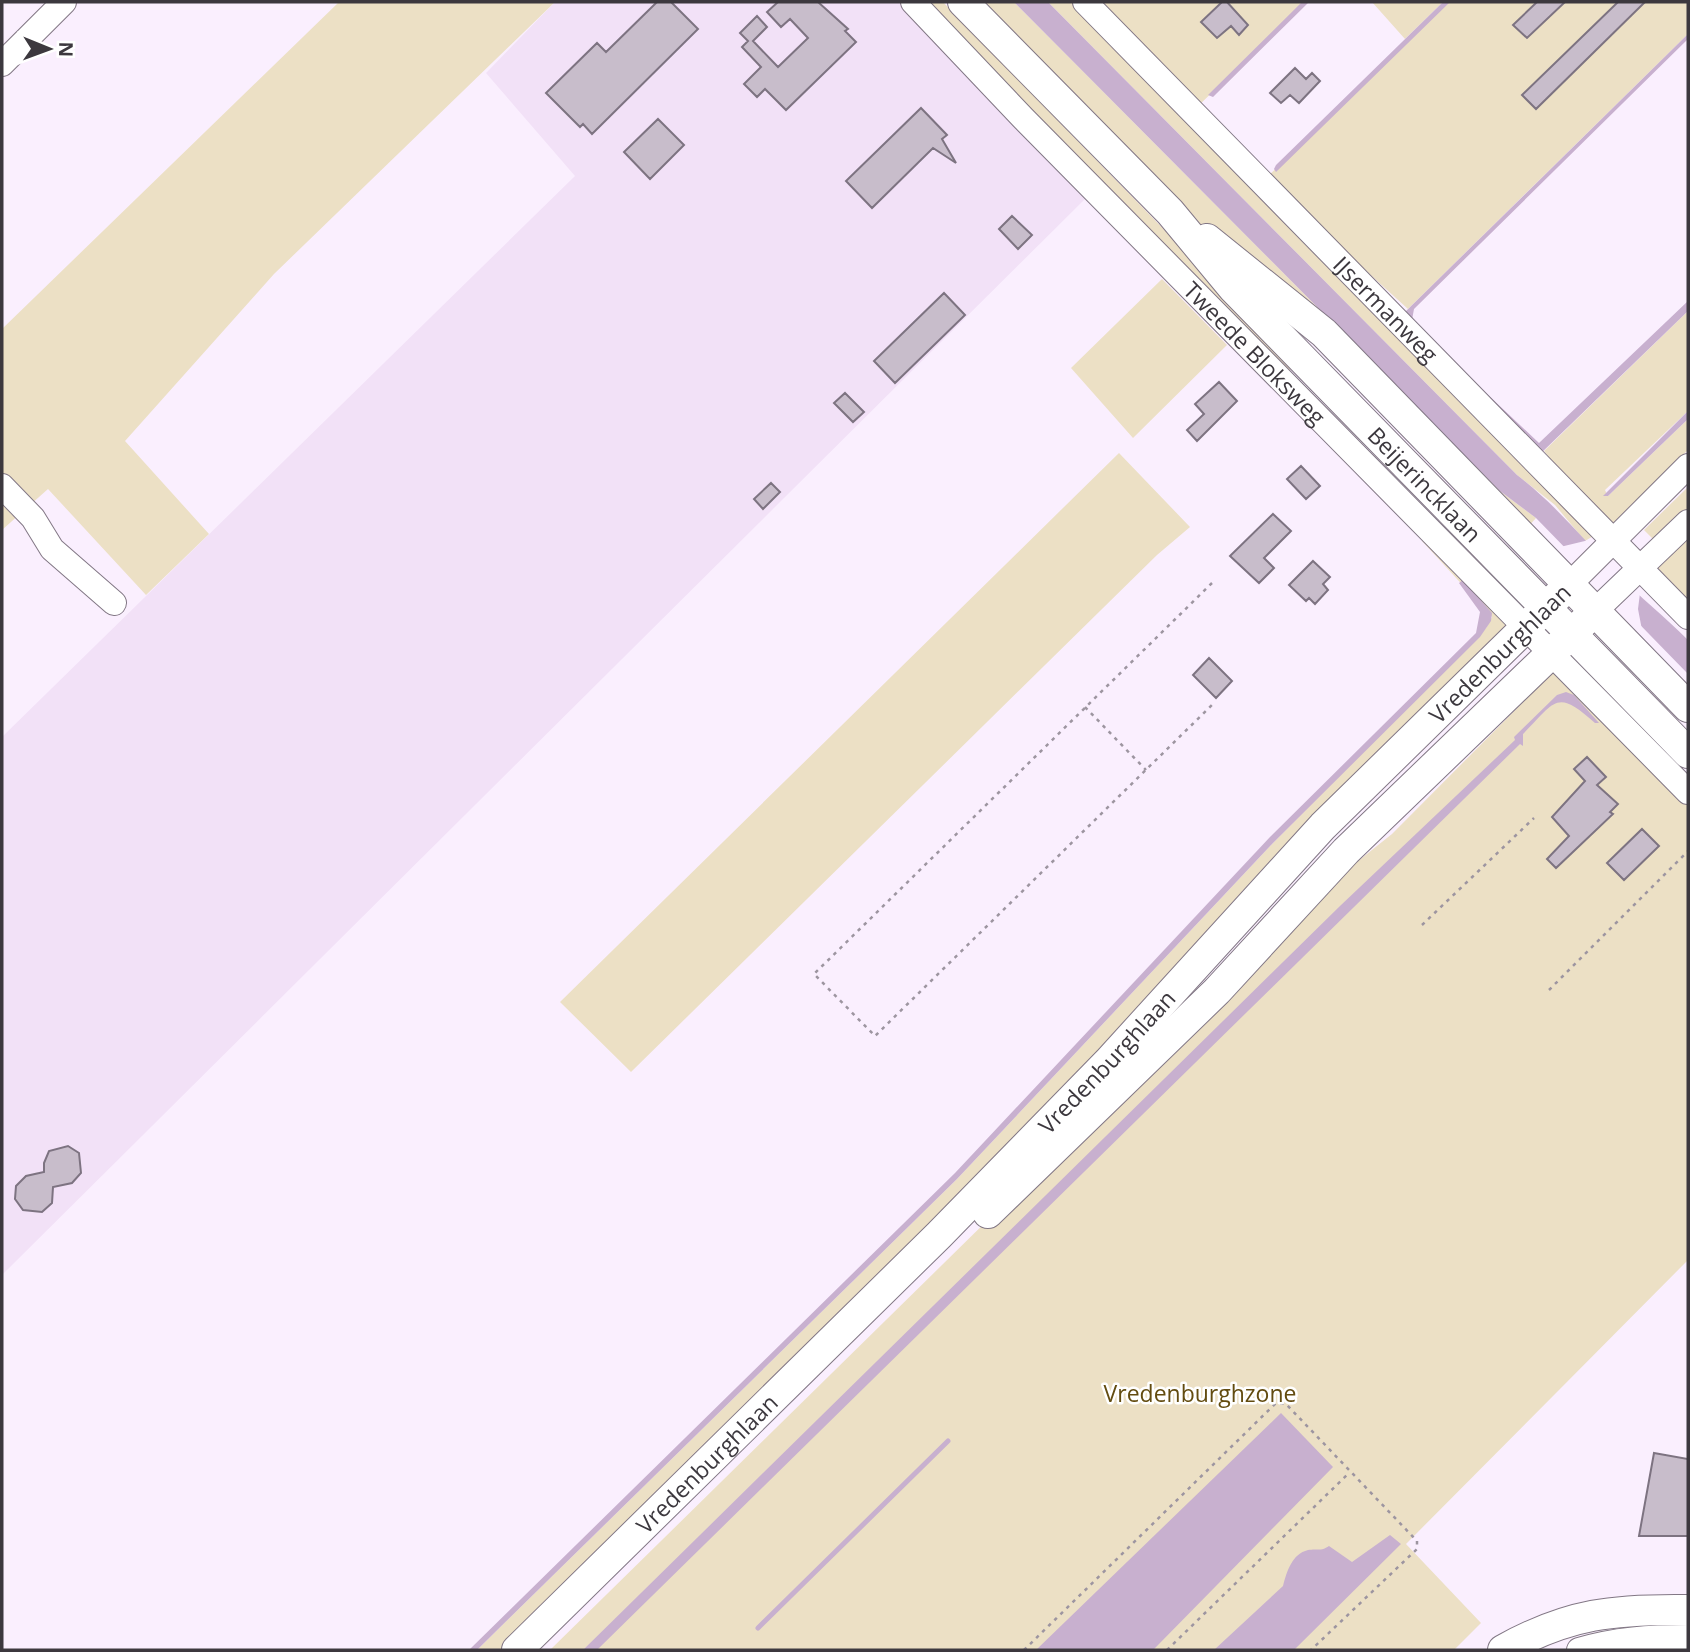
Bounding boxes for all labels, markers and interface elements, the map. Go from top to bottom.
north arrow [14,14,84,84]
text: N [53,41,79,57]
street label: IJsermanweg [1327,249,1446,370]
street label: Tweede Bloksweg [1177,274,1333,432]
street label: Beijerincklaan [1361,419,1489,549]
street label: Vredenburghlaan [1422,576,1577,730]
street label: Vredenburghlaan [1031,983,1182,1141]
park label: Vredenburghzone [1104,1377,1296,1409]
street label: Vredenburghlaan [629,1387,784,1540]

